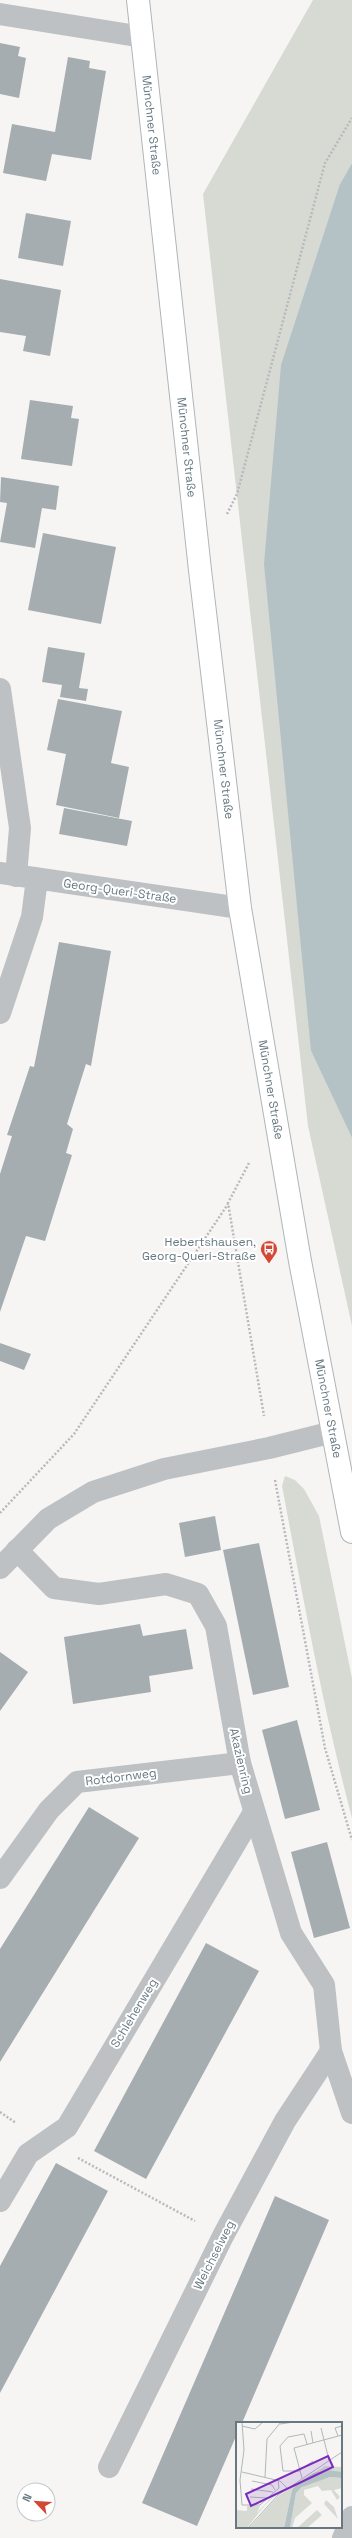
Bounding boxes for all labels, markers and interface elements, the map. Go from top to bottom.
street label: Münchner Straße [138,74,165,176]
street label: Münchner Straße [173,397,200,498]
street label: Münchner Straße [210,718,237,820]
street label: Georg-Queri-Straße [62,875,178,907]
street label: Münchner Straße [255,1039,287,1141]
place label: Hebertshausen, Georg-Queri-Straße [142,1234,256,1264]
bus stop icon: Hebertshausen, Georg-Queri-Straße [259,1239,279,1264]
street label: Münchner Straße [311,1358,346,1459]
street label: Akazienring [226,1727,256,1795]
street label: Rotdornweg [85,1765,157,1789]
street label: Schlehenweg [107,1975,161,2051]
street label: Weichselweg [190,2218,238,2292]
inset map [236,2422,342,2528]
north arrow [16,2482,56,2522]
text: N [19,2491,35,2504]

